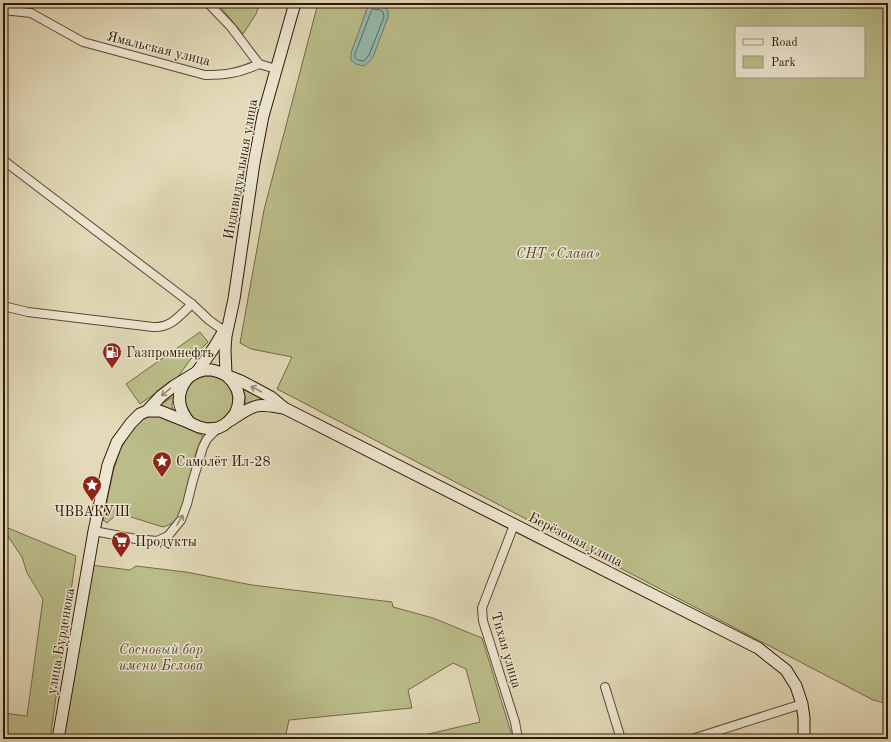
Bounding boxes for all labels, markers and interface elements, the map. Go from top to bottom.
legend [735,26,865,78]
street label: Ямальская улица [106,29,212,69]
text: Road [771,37,798,49]
text: Park [771,57,796,69]
street label: Индивидуальная улица [222,98,260,240]
park label: СНТ «Слава» [516,247,600,261]
fuel station icon: Газпромнефть [101,341,123,369]
place label: Газпромнефть [126,346,214,361]
one-way arrow [250,385,262,392]
one-way arrow [161,388,172,396]
place icon: Самолёт Ил-28 [151,450,173,478]
place label: Самолёт Ил-28 [176,455,271,469]
place icon: ЧВВАКУШ [81,474,103,502]
place label: ЧВВАКУШ [54,505,130,519]
street label: Берёзовая улица [526,510,625,570]
one-way arrow [176,514,184,526]
supermarket icon: Продукты [110,530,132,558]
place label: Продукты [135,535,197,549]
street label: улица Бурденюка [45,587,77,696]
street label: Тихая улица [488,610,524,690]
park label: Сосновый бор имени Белова [119,642,204,673]

